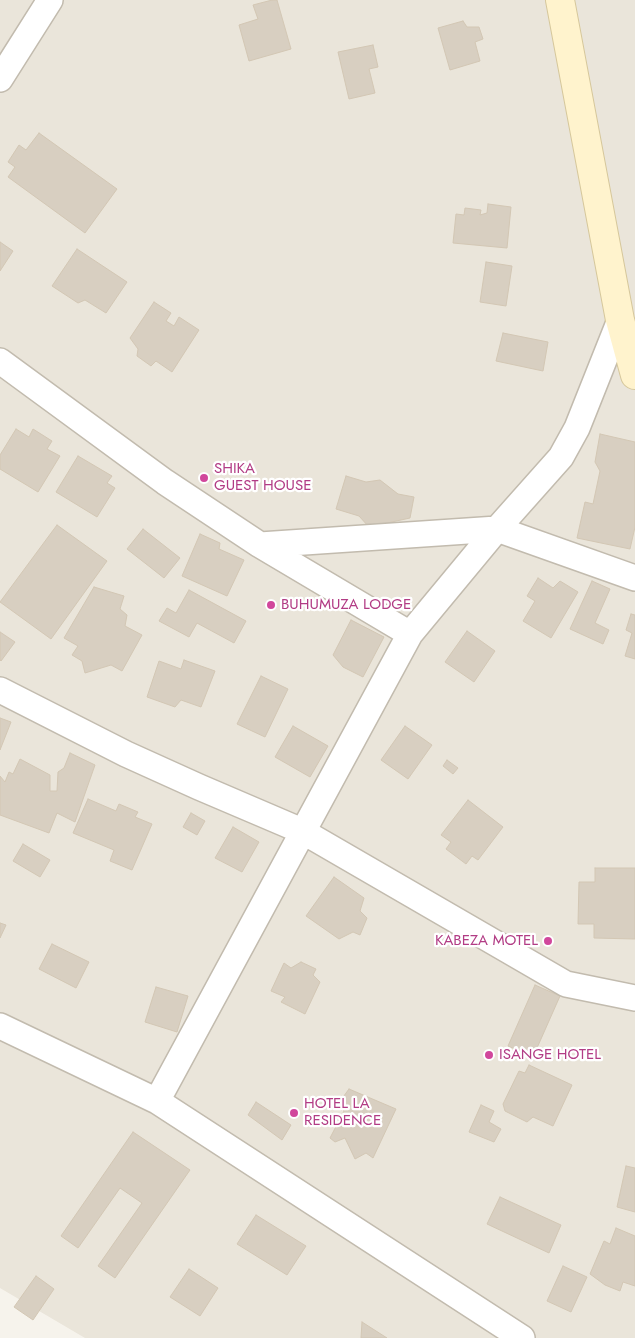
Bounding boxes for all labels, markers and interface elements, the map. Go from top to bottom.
place label: SHIKA GUEST HOUSE [214,460,311,495]
marker: SHIKA GUEST HOUSE [198,472,210,484]
place label: BUHUMUZA LODGE [281,596,411,614]
marker: BUHUMUZA LODGE [265,599,277,611]
place label: KABEZA MOTEL [435,932,538,950]
marker: KABEZA MOTEL [542,935,554,947]
place label: ISANGE HOTEL [499,1046,601,1064]
marker: ISANGE HOTEL [483,1049,495,1061]
place label: HOTEL LA RESIDENCE [304,1095,381,1130]
marker: HOTEL LA RESIDENCE [288,1107,300,1119]

